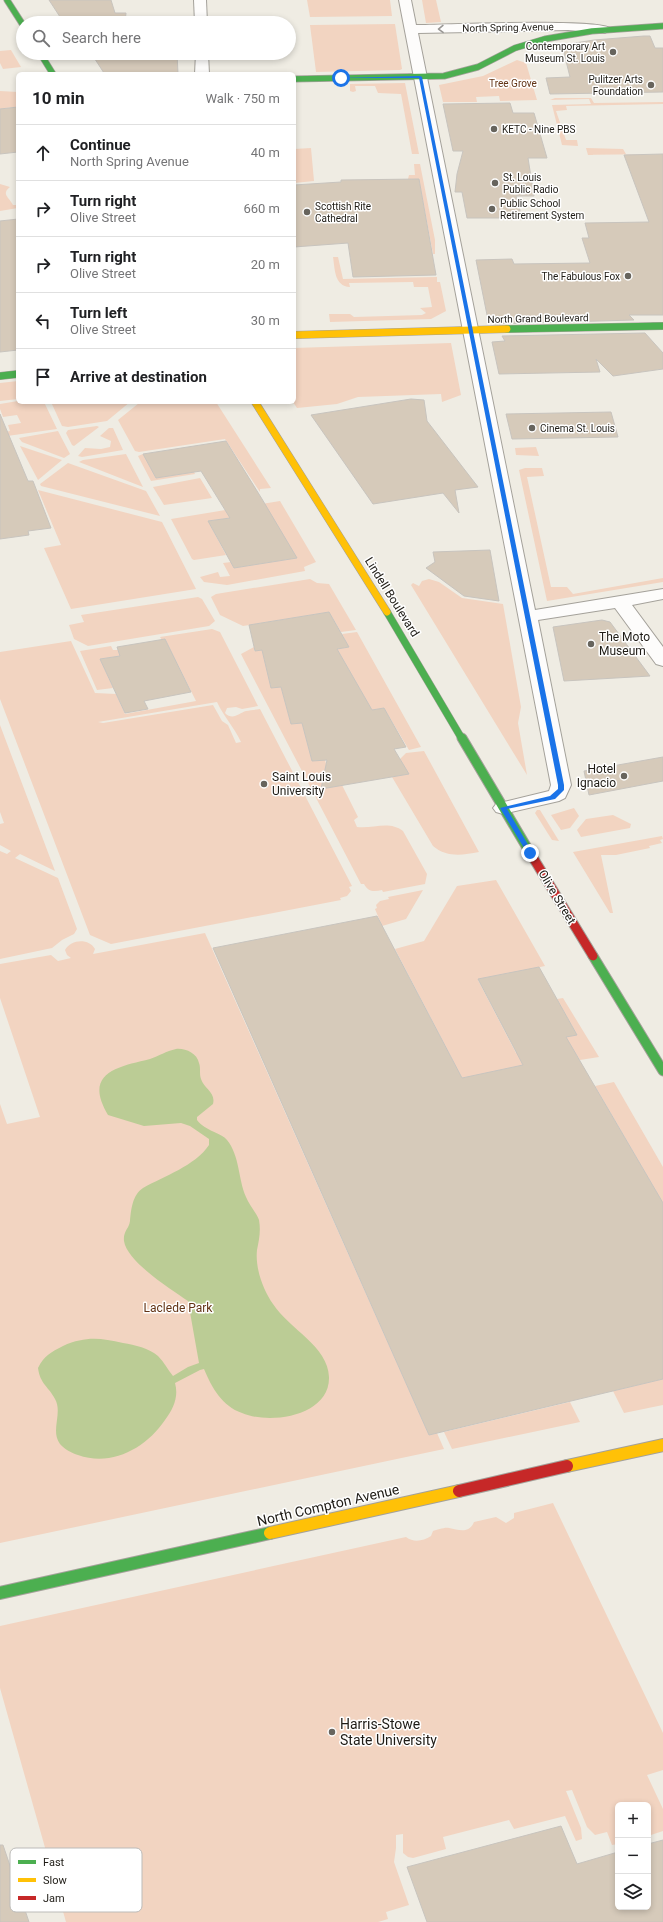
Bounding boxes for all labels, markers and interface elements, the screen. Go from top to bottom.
search box [16,16,296,60]
street label: North Spring Avenue [462,21,554,34]
one-way arrow [438,24,444,33]
icon: search [30,27,52,49]
text: Search here [62,29,141,47]
place label: Contemporary Art Museum St. Louis [525,41,605,64]
marker: Contemporary Art Museum St. Louis [608,47,618,57]
route start [332,69,350,87]
place label: Pulitzer Arts Foundation [588,74,643,97]
park label: Tree Grove [489,78,537,89]
marker: Pulitzer Arts Foundation [646,80,656,90]
text: 10 min [32,88,85,108]
text: Walk · 750 m [205,91,280,106]
marker: KETC - Nine PBS [489,124,499,134]
place label: KETC - Nine PBS [502,124,576,135]
text: Continue [70,136,131,154]
icon: ahead [32,142,54,164]
text: 40 m [251,145,280,160]
text: North Spring Avenue [70,154,189,169]
place label: St. Louis Public Radio [503,172,559,195]
marker: St. Louis Public Radio [490,178,500,188]
text: Turn right [70,192,136,210]
icon: right [32,198,54,220]
place label: Public School Retirement System [500,198,585,221]
text: 660 m [243,201,280,216]
place label: Scottish Rite Cathedral [315,201,371,224]
marker: Public School Retirement System [487,204,497,214]
marker: Scottish Rite Cathedral [302,207,312,217]
text: Olive Street [70,210,136,225]
text: Turn right [70,248,136,266]
icon: right [32,254,54,276]
text: 20 m [251,257,280,272]
text: Olive Street [70,266,136,281]
place label: The Fabulous Fox [542,271,620,282]
marker: The Fabulous Fox [623,271,633,281]
text: Turn left [70,304,127,322]
icon: left [32,310,54,332]
street label: North Grand Boulevard [487,312,589,325]
text: 30 m [251,313,280,328]
text: Olive Street [70,322,136,337]
icon: arrive [32,366,54,388]
text: Arrive at destination [70,368,207,386]
marker: Cinema St. Louis [527,423,537,433]
place label: Cinema St. Louis [540,423,615,434]
street label: Lindell Boulevard [362,555,422,639]
place label: The Moto Museum [599,630,650,658]
marker: The Moto Museum [586,639,596,649]
place label: Hotel Ignacio [577,762,616,790]
place label: Saint Louis University [272,770,331,798]
marker: Hotel Ignacio [619,771,629,781]
marker: Saint Louis University [259,779,269,789]
route end [521,844,539,862]
street label: Olive Street [535,867,579,927]
park label: Laclede Park [144,1301,213,1315]
street label: North Compton Avenue [255,1481,401,1529]
place label: Harris-Stowe State University [340,1716,437,1748]
marker: Harris-Stowe State University [327,1727,337,1737]
map controls [615,1802,651,1910]
button: + [615,1802,651,1838]
button: − [615,1838,651,1874]
legend [10,1848,142,1912]
text: Fast [43,1856,65,1869]
text: Slow [43,1874,67,1887]
button: layers [615,1874,651,1910]
text: Jam [43,1892,65,1905]

